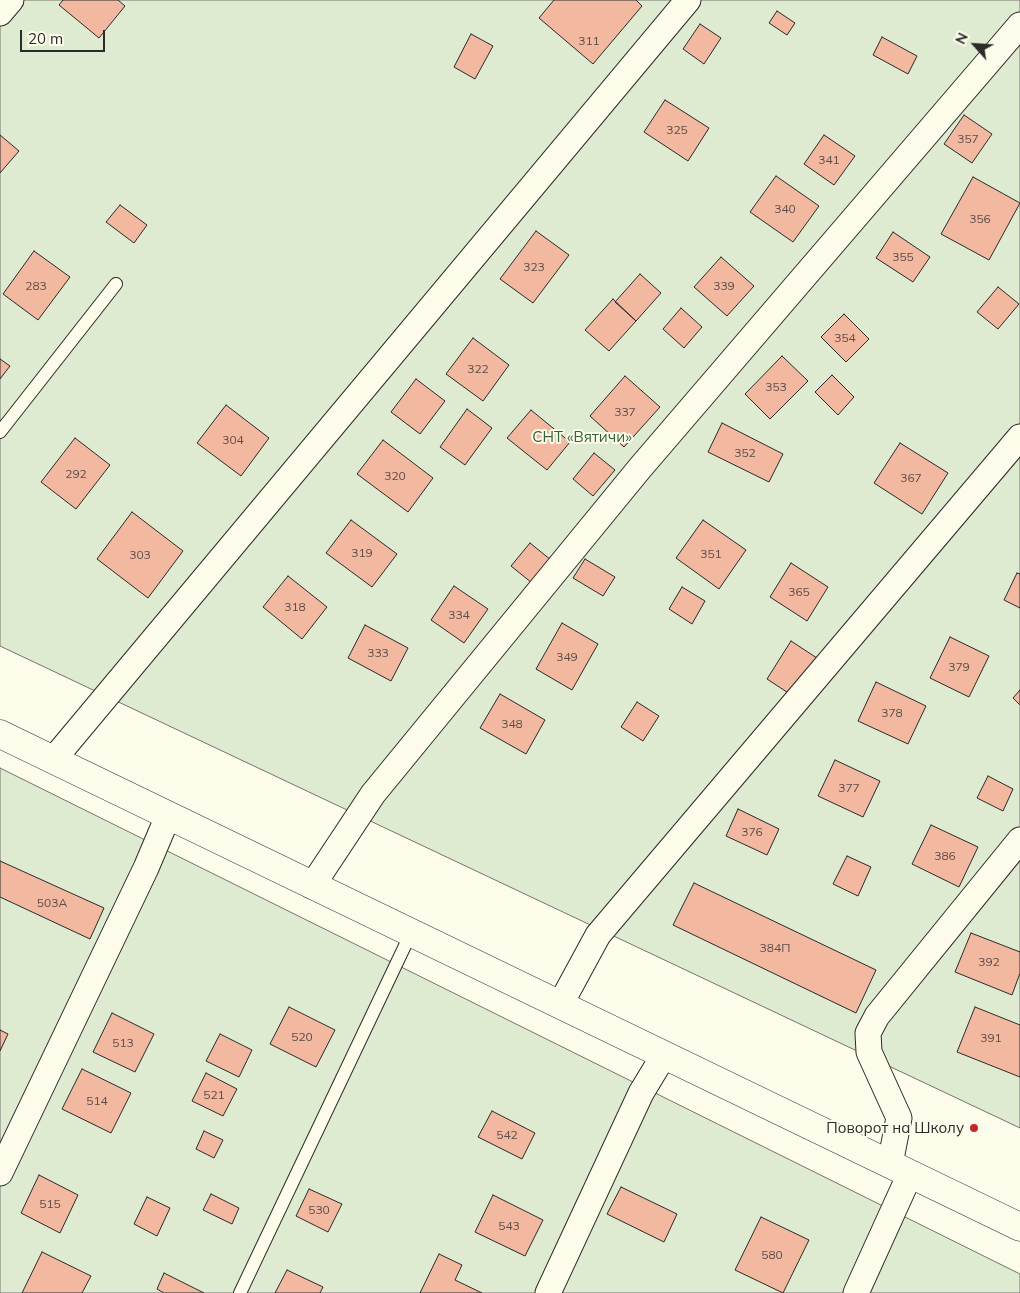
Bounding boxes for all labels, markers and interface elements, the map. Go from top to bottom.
scale bar [22,20,108,52]
north arrow [950,20,1000,70]
text: 20 m [28,29,63,48]
text: N [951,30,972,47]
house number: 311 [578,34,600,48]
house number: 325 [666,123,688,137]
house number: 357 [957,132,979,146]
house number: 341 [818,153,840,167]
house number: 340 [774,202,796,216]
house number: 356 [969,212,991,226]
house number: 355 [892,250,914,264]
house number: 323 [523,260,545,274]
house number: 283 [25,279,47,293]
house number: 339 [713,279,735,293]
house number: 354 [834,331,856,345]
house number: 322 [467,362,489,376]
house number: 353 [765,380,787,394]
house number: 337 [614,405,636,419]
park label: СНТ «Вятичи» [532,428,632,446]
house number: 304 [222,433,244,447]
house number: 352 [734,446,756,460]
house number: 292 [65,467,87,481]
house number: 320 [384,469,406,483]
house number: 367 [900,471,922,485]
house number: 319 [351,546,373,560]
house number: 351 [700,547,722,561]
house number: 303 [129,548,151,562]
house number: 365 [788,585,810,599]
house number: 318 [284,600,306,614]
house number: 334 [448,608,470,622]
house number: 333 [367,646,389,660]
house number: 349 [556,650,578,664]
house number: 379 [948,660,970,674]
house number: 378 [881,706,903,720]
house number: 348 [501,717,523,731]
house number: 377 [838,781,860,795]
house number: 376 [741,825,763,839]
house number: 386 [934,849,956,863]
house number: 503А [37,896,67,910]
house number: 384П [760,941,790,955]
house number: 392 [978,955,1000,969]
house number: 520 [291,1030,313,1044]
house number: 391 [980,1031,1002,1045]
house number: 513 [112,1036,134,1050]
house number: 521 [203,1088,225,1102]
house number: 514 [86,1094,108,1108]
place label: Поворот на Школу [826,1119,964,1137]
marker: Поворот на Школу [968,1122,980,1134]
house number: 542 [496,1128,518,1142]
house number: 515 [39,1197,61,1211]
house number: 530 [308,1203,330,1217]
house number: 543 [498,1219,520,1233]
house number: 580 [761,1248,783,1262]

